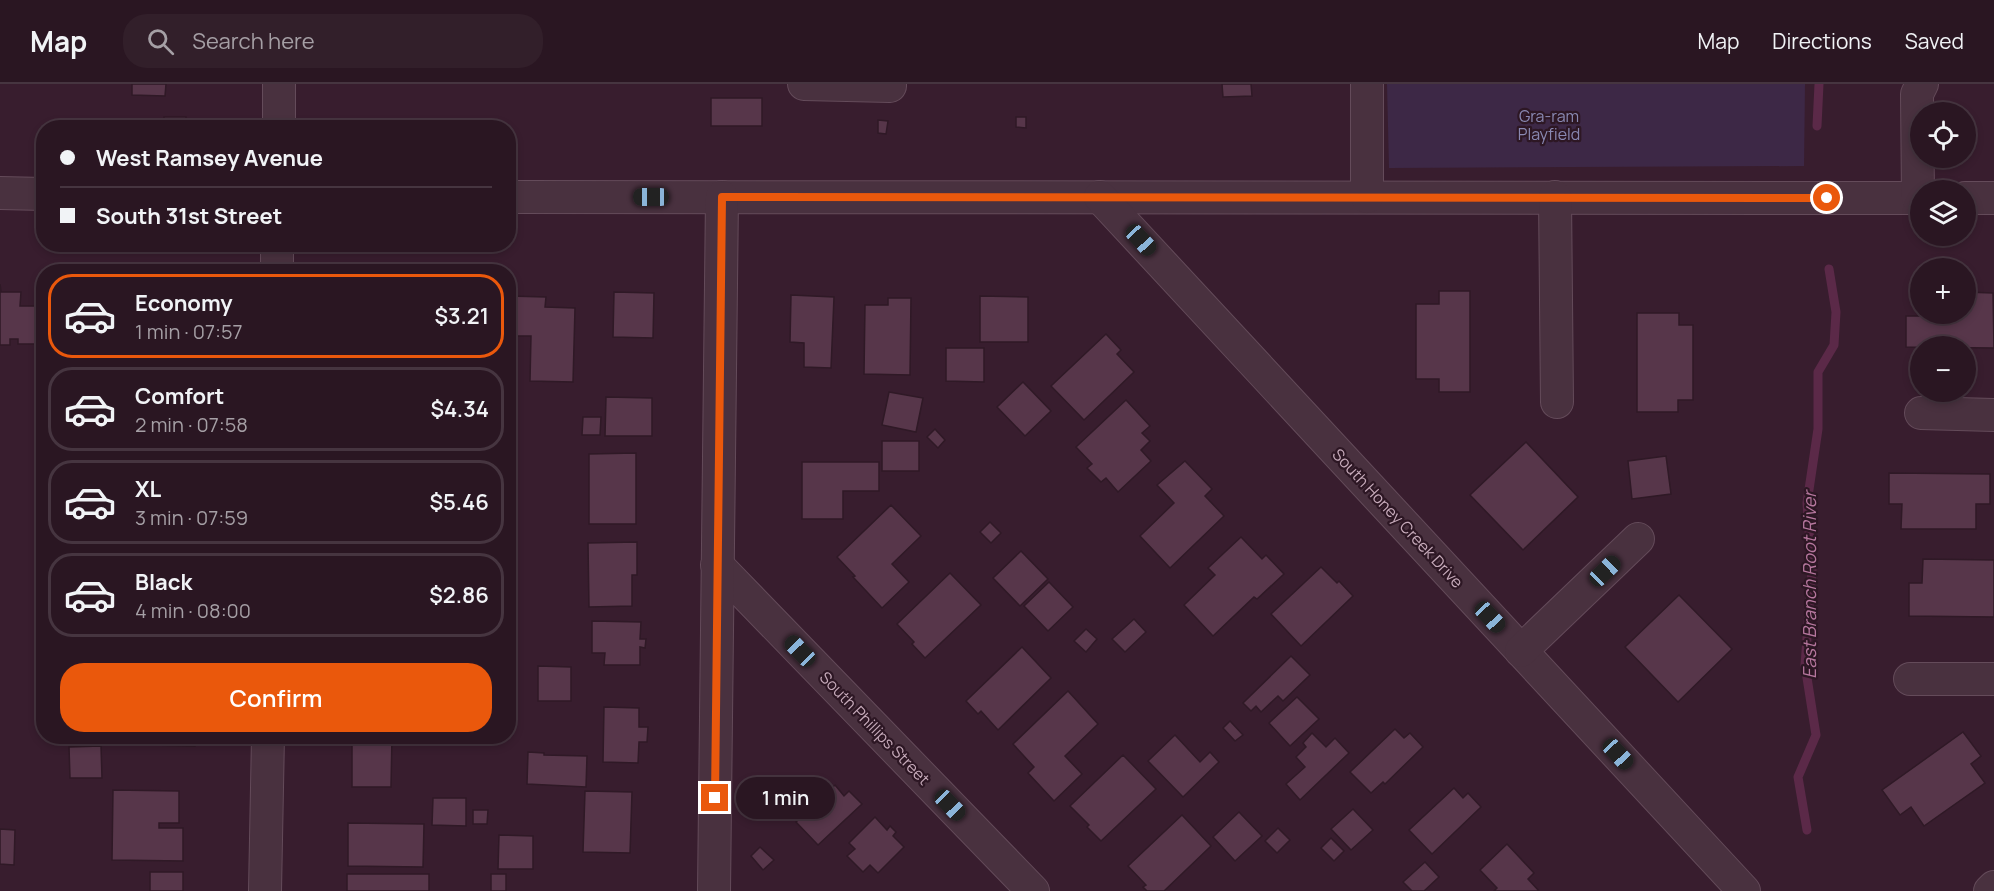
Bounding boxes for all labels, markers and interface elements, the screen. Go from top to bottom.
search box [123,14,543,68]
text: Map [30,22,87,60]
icon: search [144,25,177,58]
text: Search here [192,26,315,56]
text: Map [1698,27,1739,55]
text: Directions [1772,27,1872,55]
text: Saved [1905,27,1964,55]
map controls [1910,102,1976,402]
button: locate [1910,102,1976,168]
park label: Gra-ram Playfield [1518,105,1580,145]
text: West Ramsey Avenue [96,143,323,173]
button: layers [1910,180,1976,246]
route start [1813,184,1840,211]
car [633,188,669,206]
text: South 31st Street [96,201,282,231]
car [1122,221,1160,259]
button: + [1910,258,1976,324]
text: Economy [135,288,233,318]
icon: car [63,289,117,343]
text: $3.21 [434,301,489,331]
text: 1 min · 07:57 [135,318,243,345]
button: − [1910,336,1976,402]
text: Comfort [135,381,224,411]
icon: car [63,382,117,436]
text: $4.34 [431,394,489,424]
text: 2 min · 07:58 [135,411,248,438]
street label: South Honey Creek Drive [1328,444,1468,592]
text: XL [135,474,161,504]
icon: car [63,475,117,529]
text: $5.46 [429,487,489,517]
water label: East Branch Root River [1797,489,1821,679]
text: 3 min · 07:59 [135,504,248,531]
car [1586,552,1624,590]
text: Black [135,567,192,597]
icon: car [63,568,117,622]
text: $2.86 [429,580,489,610]
text: 4 min · 08:00 [135,597,251,624]
car [1471,598,1509,636]
car [781,632,819,670]
button: Confirm [60,663,492,732]
street label: South Phillips Street [815,666,935,790]
car [1599,735,1637,773]
callout: 1 min [736,777,835,819]
route end [701,784,728,811]
text: 1 min [762,784,809,811]
car [931,786,969,824]

